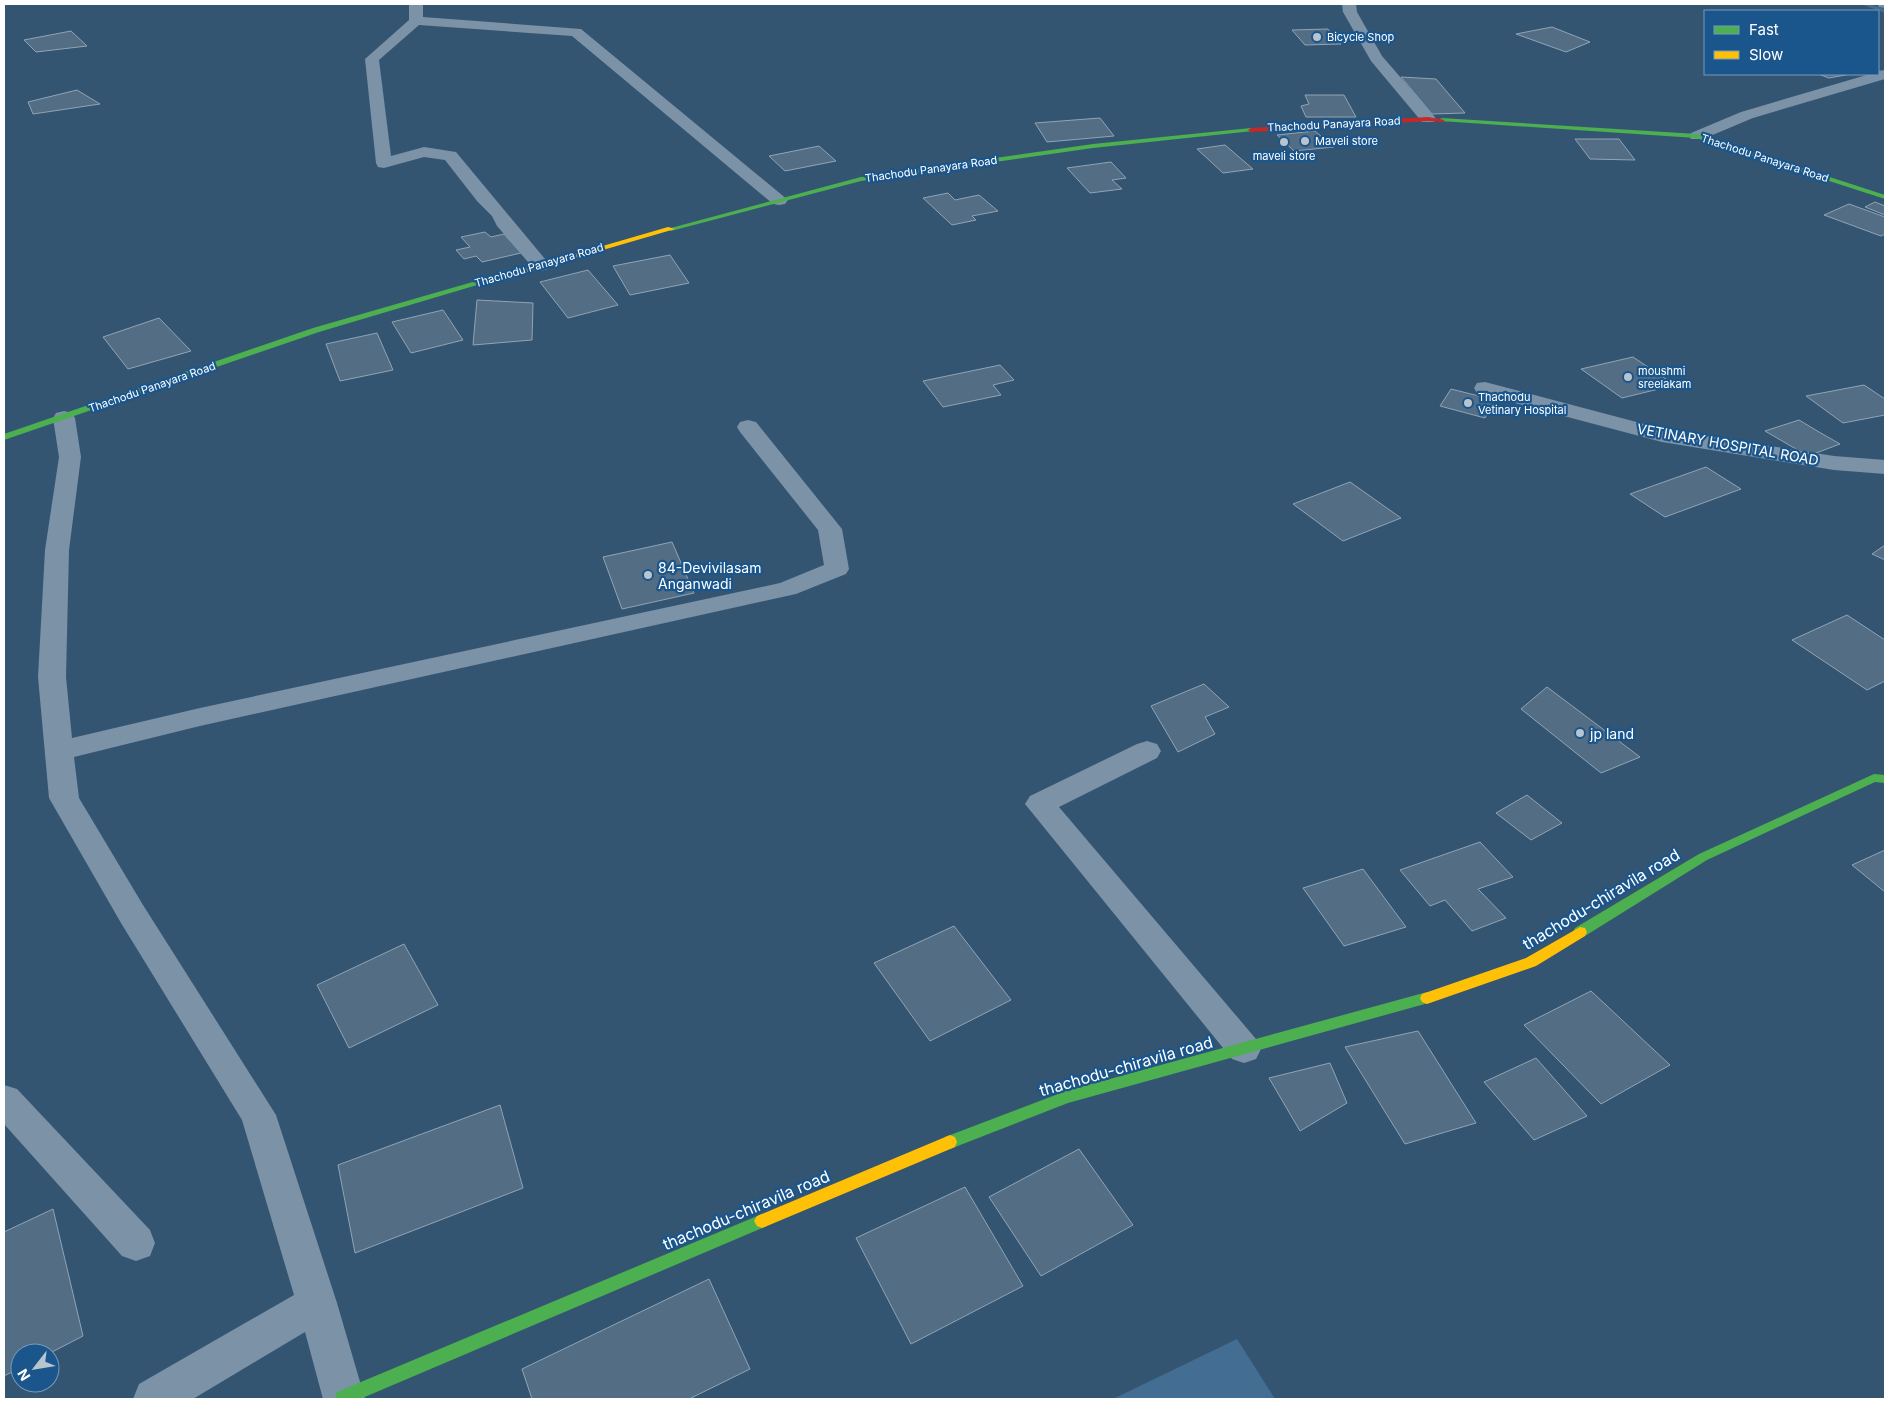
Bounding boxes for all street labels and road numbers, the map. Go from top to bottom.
street label: Thachodu Panayara Road [1267,114,1401,134]
street label: Thachodu Panayara Road [1699,131,1831,185]
street label: Thachodu Panayara Road [864,153,998,185]
street label: Thachodu Panayara Road [473,240,605,290]
street label: Thachodu Panayara Road [87,359,217,415]
street label: VETINARY HOSPITAL ROAD [1636,420,1820,468]
street label: thachodu-chiravila road [1519,844,1683,954]
street label: thachodu-chiravila road [1037,1032,1215,1100]
street label: thachodu-chiravila road [659,1166,833,1254]

